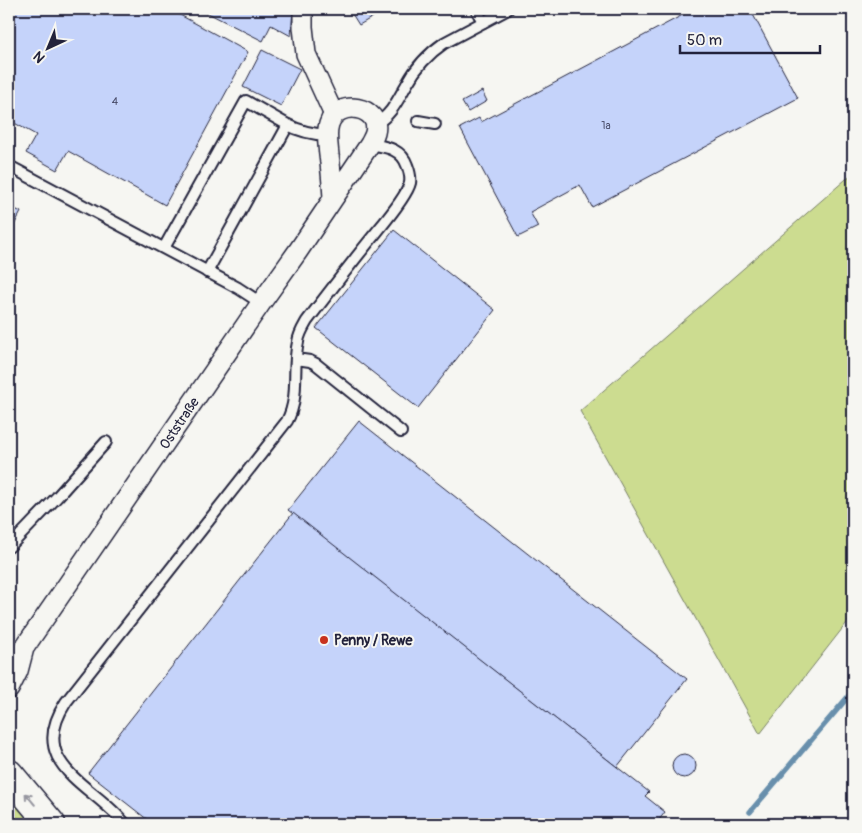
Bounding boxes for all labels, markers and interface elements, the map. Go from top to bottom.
north arrow [22,22,72,72]
scale bar [680,22,820,54]
text: 50 m [687,31,722,50]
text: N [30,48,49,66]
house number: 4 [112,95,119,108]
house number: 1a [601,119,611,132]
street label: Oststraße [156,394,203,452]
place label: Penny / Rewe [334,632,413,649]
marker: Penny / Rewe [318,634,330,646]
one-way arrow [24,793,35,806]

